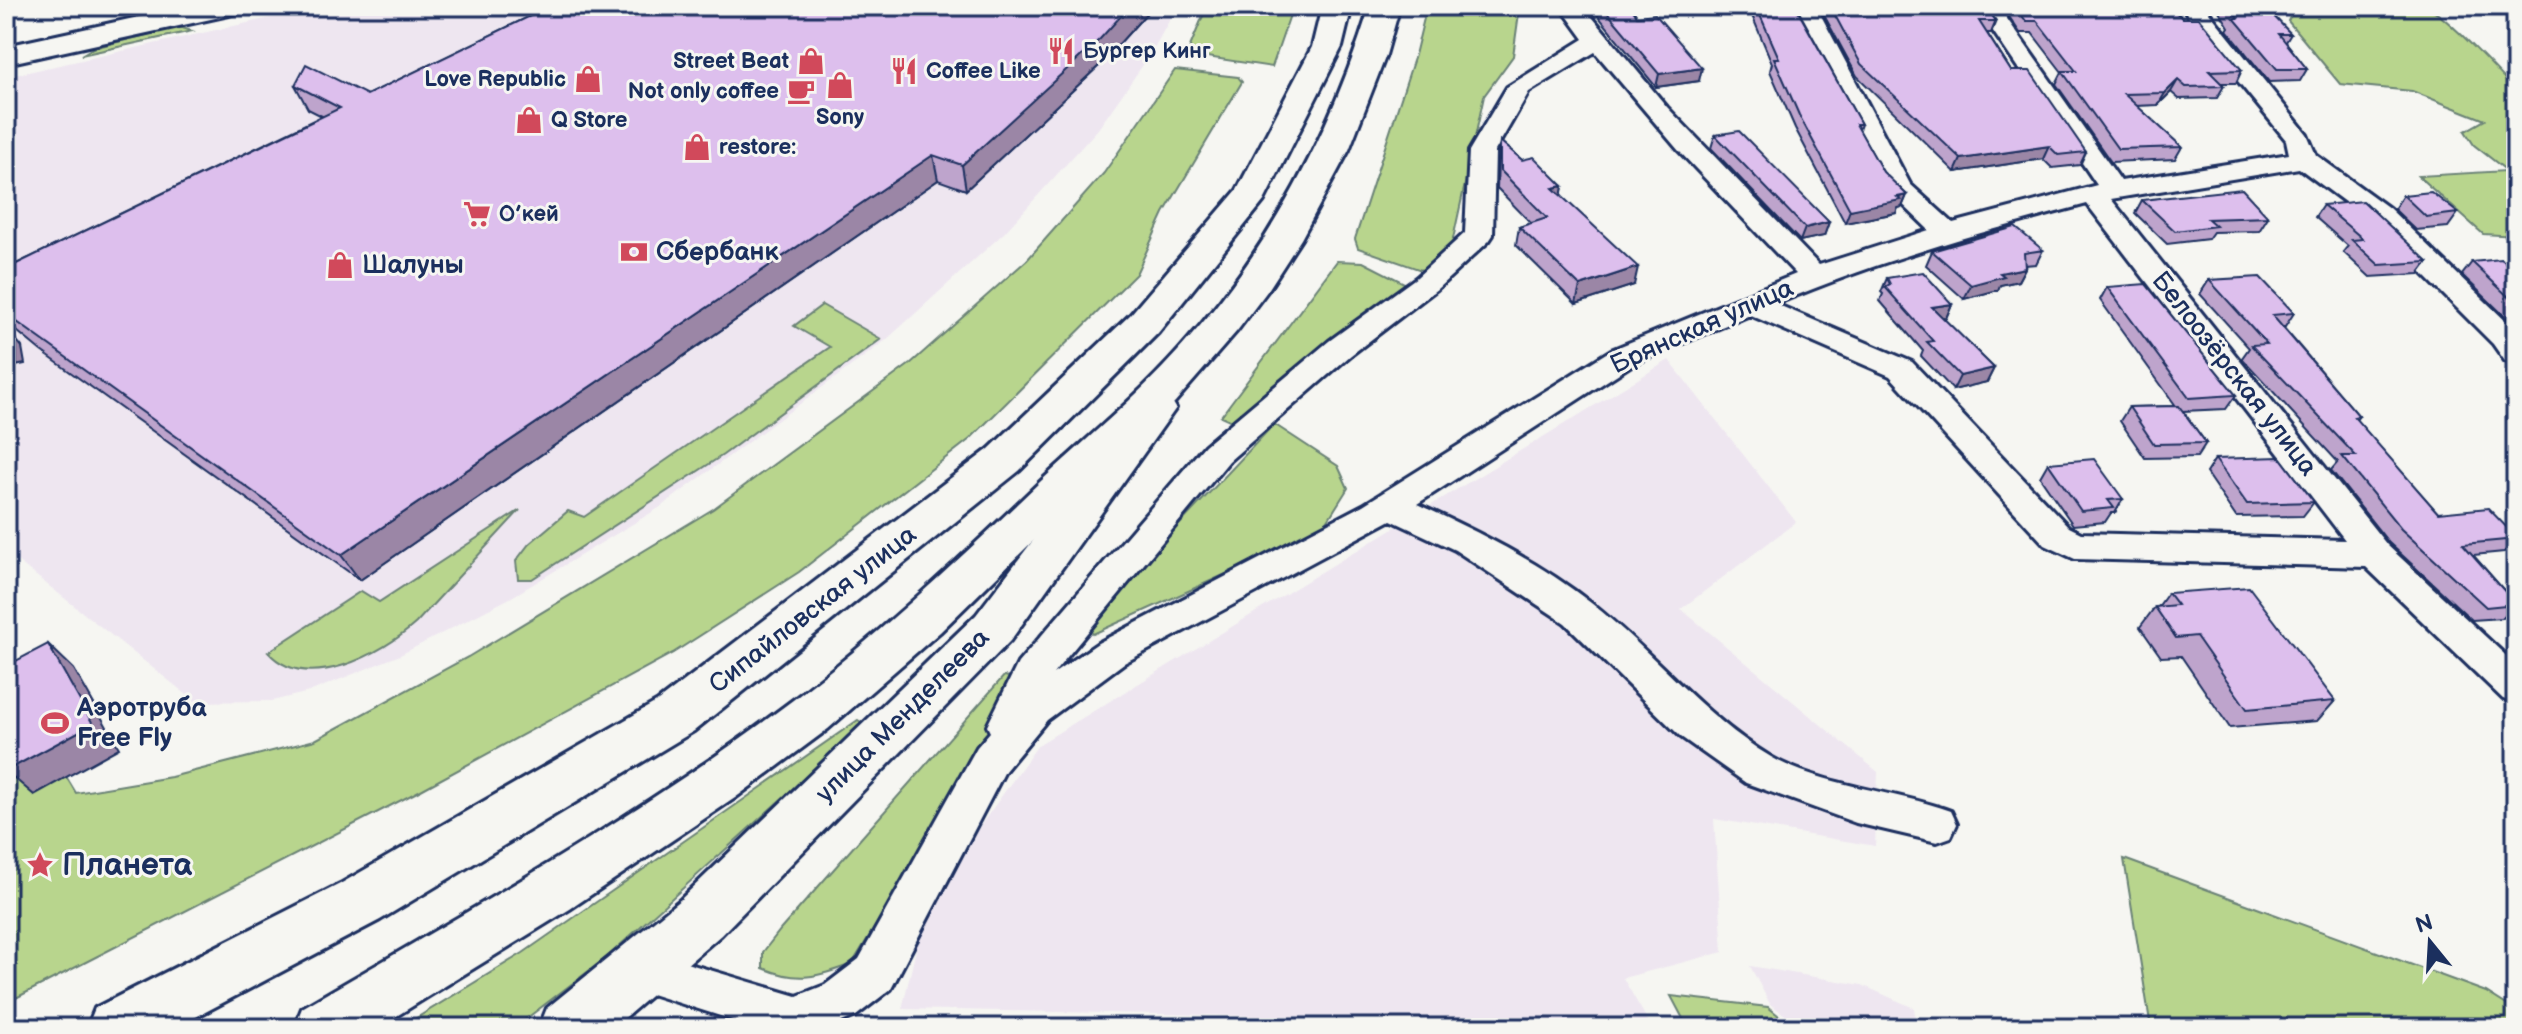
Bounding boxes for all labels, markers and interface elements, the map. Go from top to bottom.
restaurant icon: Бургер Кинг [1046,36,1076,66]
place label: Бургер Кинг [1083,38,1211,65]
shop icon: Street Beat [796,46,826,76]
place label: Street Beat [673,48,790,75]
restaurant icon: Coffee Like [889,56,919,86]
place label: Coffee Like [926,58,1041,85]
shop icon: Love Republic [573,64,603,94]
place label: Love Republic [424,66,566,93]
shop icon: Sony [825,70,855,100]
cafe icon: Not only coffee [786,76,816,106]
place label: Not only coffee [628,78,779,105]
place label: Sony [816,104,864,131]
shop icon: Q Store [514,105,544,135]
place label: Q Store [551,107,627,134]
shop icon: restore: [682,132,712,162]
place label: restore: [719,134,796,161]
supermarket icon: О’кей [462,199,492,229]
place label: О’кей [499,201,559,228]
bank icon: Сбербанк [619,237,649,267]
place label: Сбербанк [656,237,779,268]
shop icon: Шалуны [325,250,355,280]
place label: Шалуны [362,250,464,281]
street label: Белоозёрская улица [2145,266,2323,482]
street label: Брянская улица [1606,273,1798,381]
street label: Сипайловская улица [703,520,923,700]
street label: улица Менделеева [810,623,996,809]
place label: Аэротруба Free Fly [76,693,207,754]
sports icon: Аэротруба Free Fly [40,708,70,738]
place label: Планета [62,846,193,885]
place icon: Планета [25,850,55,880]
north arrow [2390,902,2470,982]
text: N [2412,909,2436,940]

